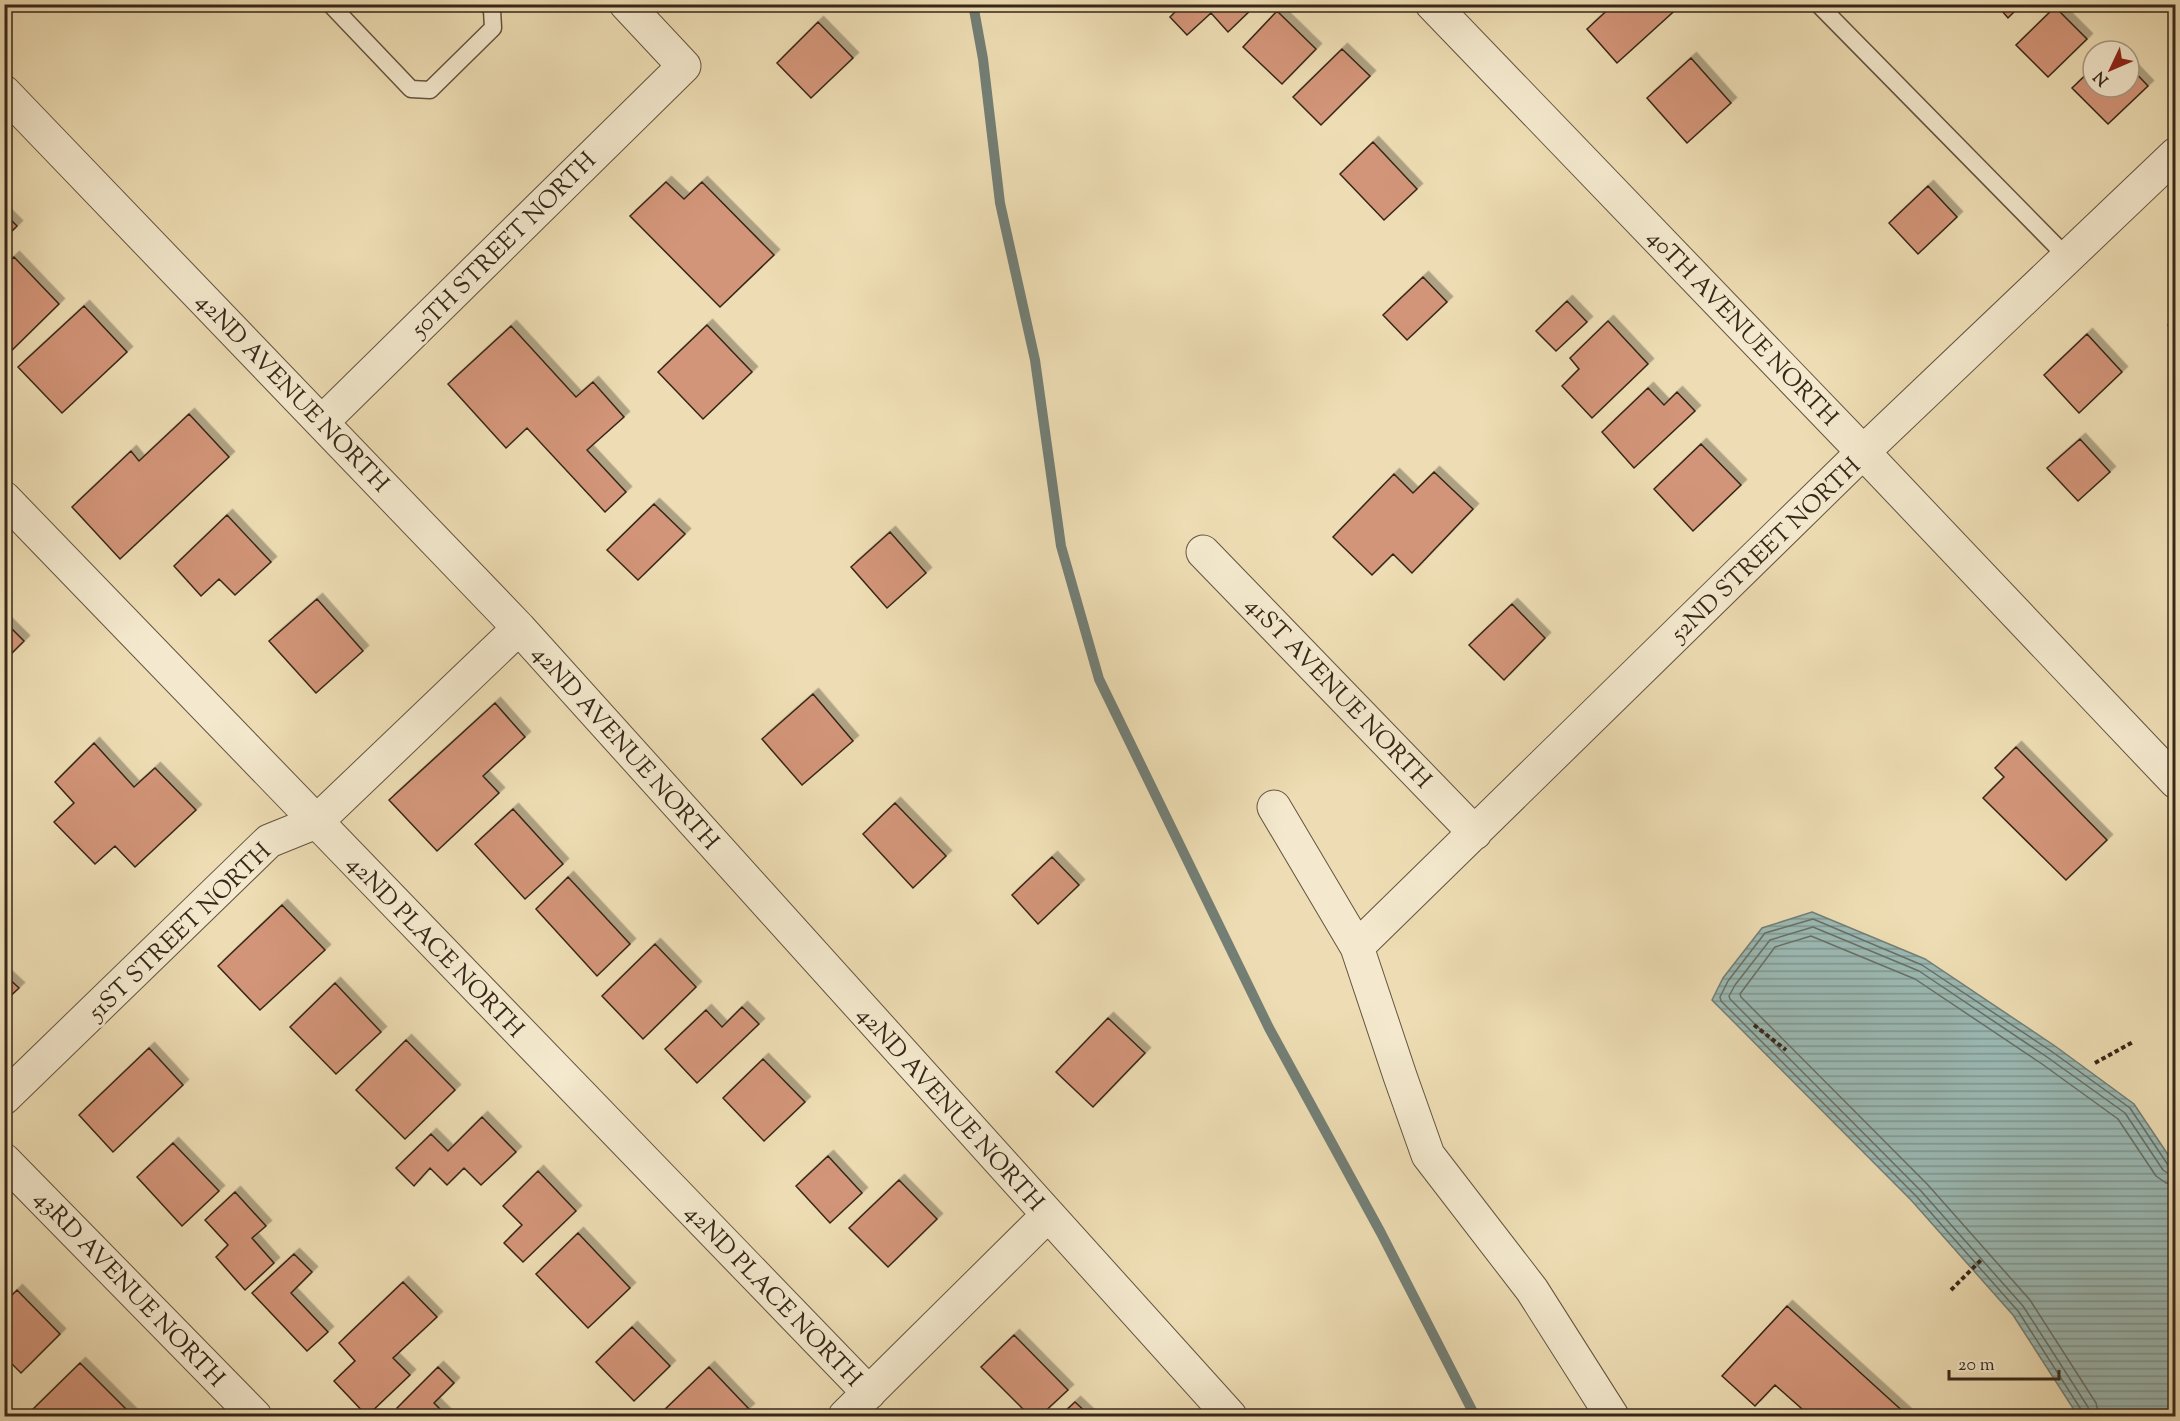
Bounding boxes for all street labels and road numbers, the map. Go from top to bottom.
street label: 50TH STREET NORTH [403,145,605,347]
street label: 40TH AVENUE NORTH [1638,222,1845,435]
street label: 42ND AVENUE NORTH [187,286,396,501]
street label: 52ND STREET NORTH [1662,450,1869,652]
street label: 41ST AVENUE NORTH [1237,590,1439,797]
street label: 42ND AVENUE NORTH [523,638,726,858]
street label: 51ST STREET NORTH [80,836,279,1030]
street label: 42ND PLACE NORTH [338,848,531,1046]
street label: 42ND AVENUE NORTH [848,999,1051,1219]
street label: 43RD AVENUE NORTH [25,1183,232,1395]
street label: 42ND PLACE NORTH [676,1197,869,1395]

